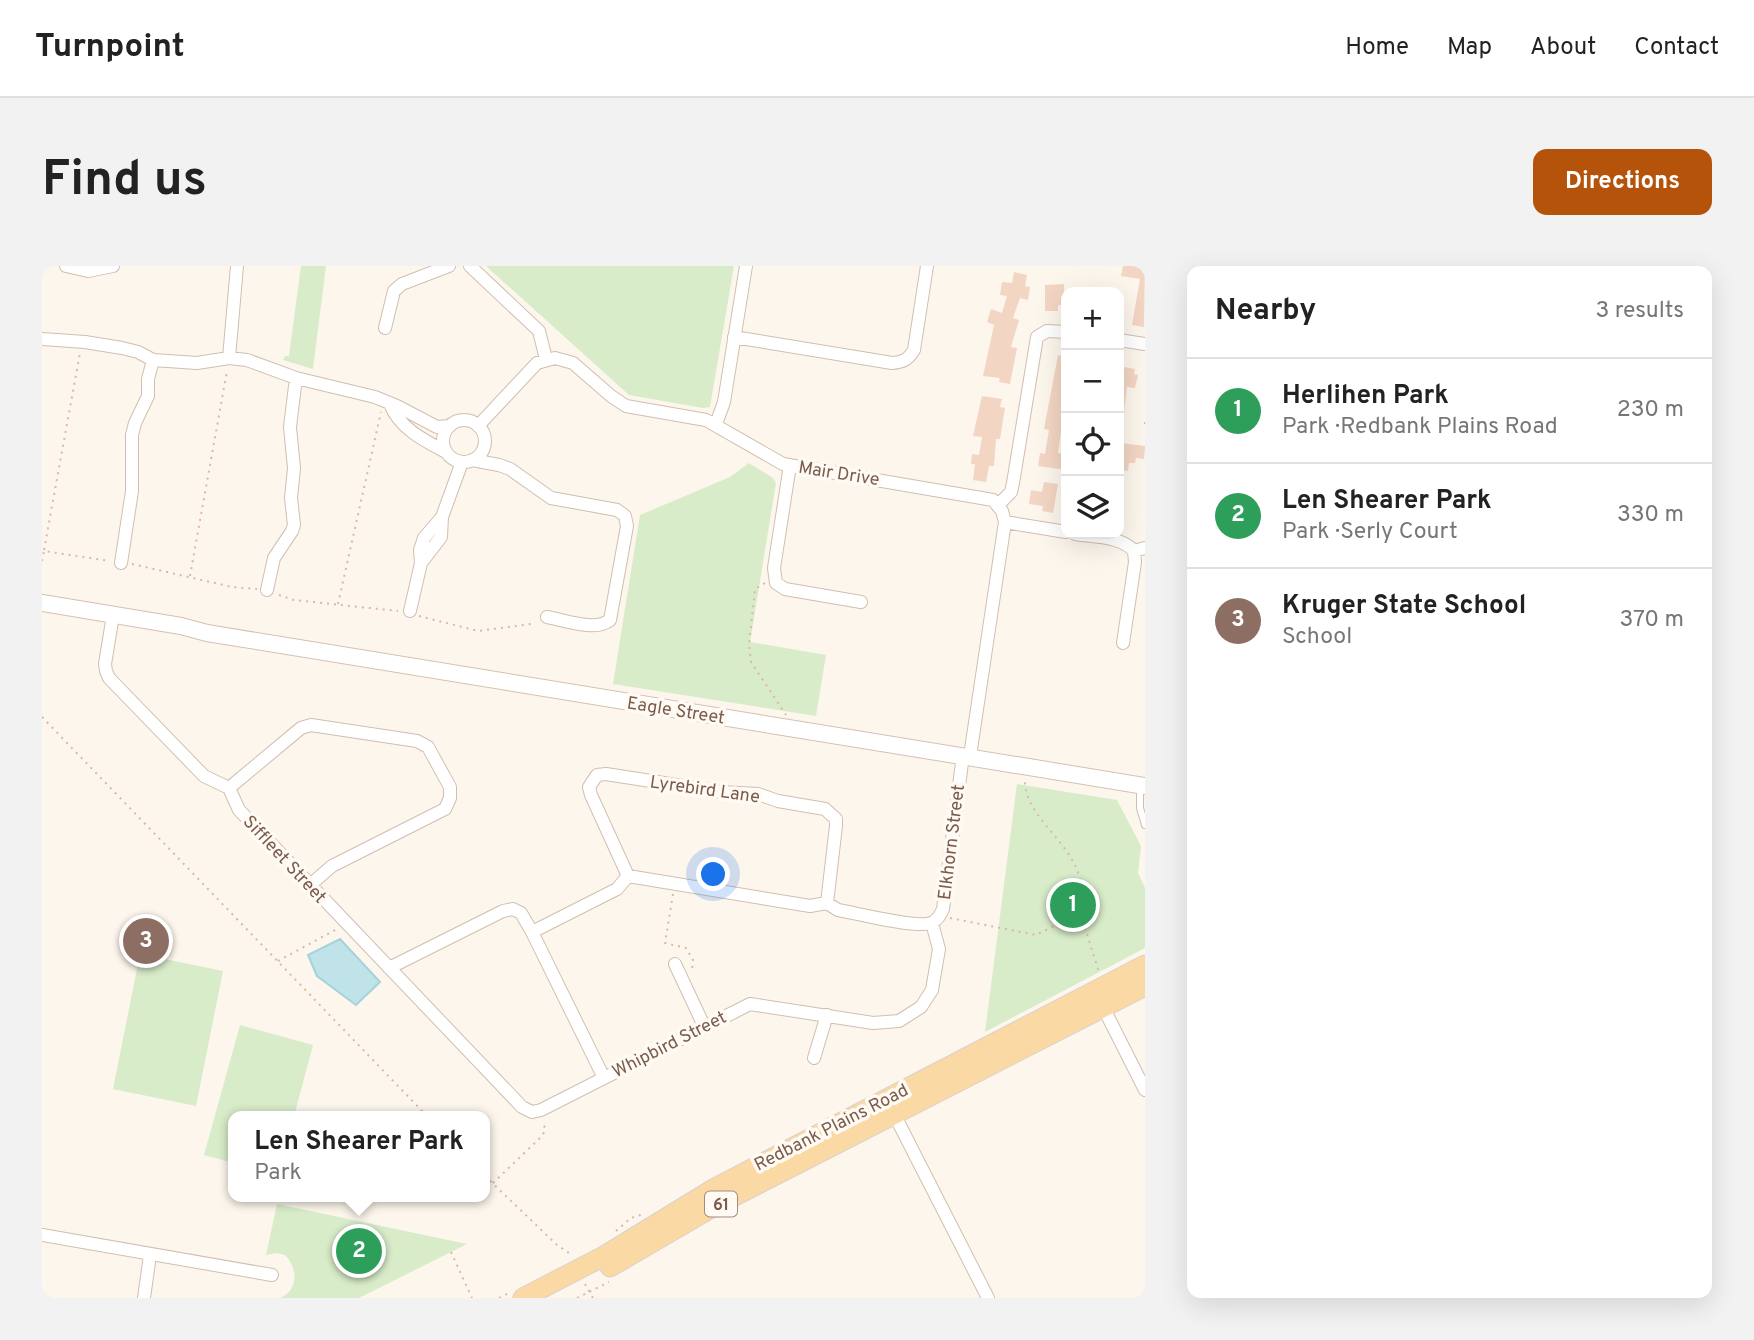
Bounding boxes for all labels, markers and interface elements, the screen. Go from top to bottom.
text: Turnpoint [35,27,185,69]
text: Home [1345,33,1409,63]
text: Map [1447,33,1492,63]
text: About [1530,33,1596,63]
text: Contact [1634,33,1719,63]
button: Directions [1533,149,1712,215]
text: Find us [42,151,207,213]
map controls [1061,287,1124,539]
button: + [1061,287,1124,350]
text: Nearby [1215,293,1316,330]
text: 3 results [1595,297,1684,326]
button: − [1061,350,1124,413]
text: Herlihen Park [1282,380,1449,413]
text: 1 [1233,396,1243,425]
text: 230 m [1617,396,1684,425]
button: locate [1061,413,1124,476]
text: Park · Redbank Plains Road [1282,413,1558,442]
street label: Mair Drive [797,457,881,492]
button: layers [1061,476,1124,539]
text: Len Shearer Park [1282,485,1492,518]
text: 2 [1231,501,1245,530]
text: 330 m [1617,501,1684,530]
text: Park · Serly Court [1282,518,1458,547]
text: Kruger State School [1282,590,1526,623]
text: 3 [1231,606,1245,635]
text: 370 m [1619,606,1684,635]
text: School [1282,623,1352,652]
street label: Eagle Street [625,692,726,731]
street label: Lyrebird Lane [648,771,761,810]
street label: Elkhorn Street [934,783,971,901]
street label: Siffleet Street [237,811,331,909]
your location [696,857,730,891]
pin: 1 [1050,879,1096,931]
pin: 3 [123,915,169,967]
street label: Whipbird Street [609,1007,731,1084]
street label: Redbank Plains Road [751,1079,913,1177]
popup [228,1111,490,1202]
text: Len Shearer Park [254,1126,464,1159]
text: Park [254,1159,302,1188]
road number: 61 [705,1192,737,1216]
pin: 2 [336,1225,382,1277]

